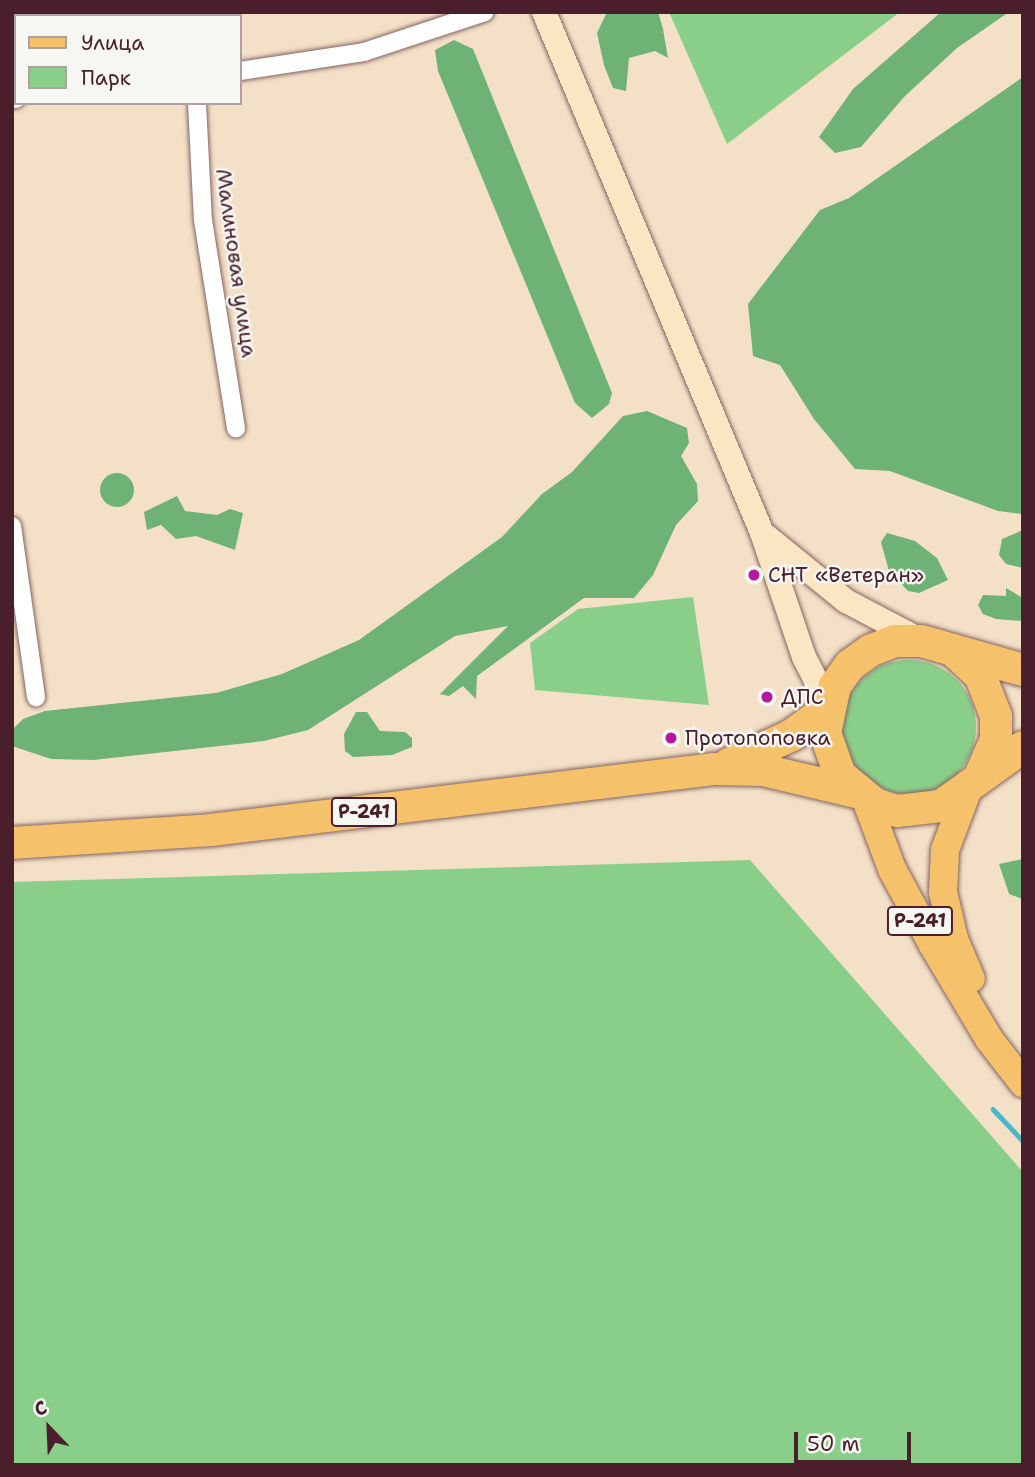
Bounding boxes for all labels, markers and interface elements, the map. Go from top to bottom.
legend [14,14,242,105]
text: Улица [81,29,144,57]
text: Парк [81,64,131,92]
street label: Малиновая улица [210,167,262,359]
place label: СНТ «Ветеран» [768,562,924,588]
marker: СНТ «Ветеран» [746,567,762,583]
place label: ДПС [781,684,824,710]
marker: ДПС [759,689,775,705]
place label: Протопоповка [685,725,831,751]
marker: Протопоповка [663,730,679,746]
road number: Р-241 [331,796,397,828]
road number: Р-241 [887,906,953,937]
north arrow [14,1393,84,1463]
text: С [30,1394,51,1422]
scale bar [797,1418,914,1462]
text: 50 m [807,1430,860,1458]

